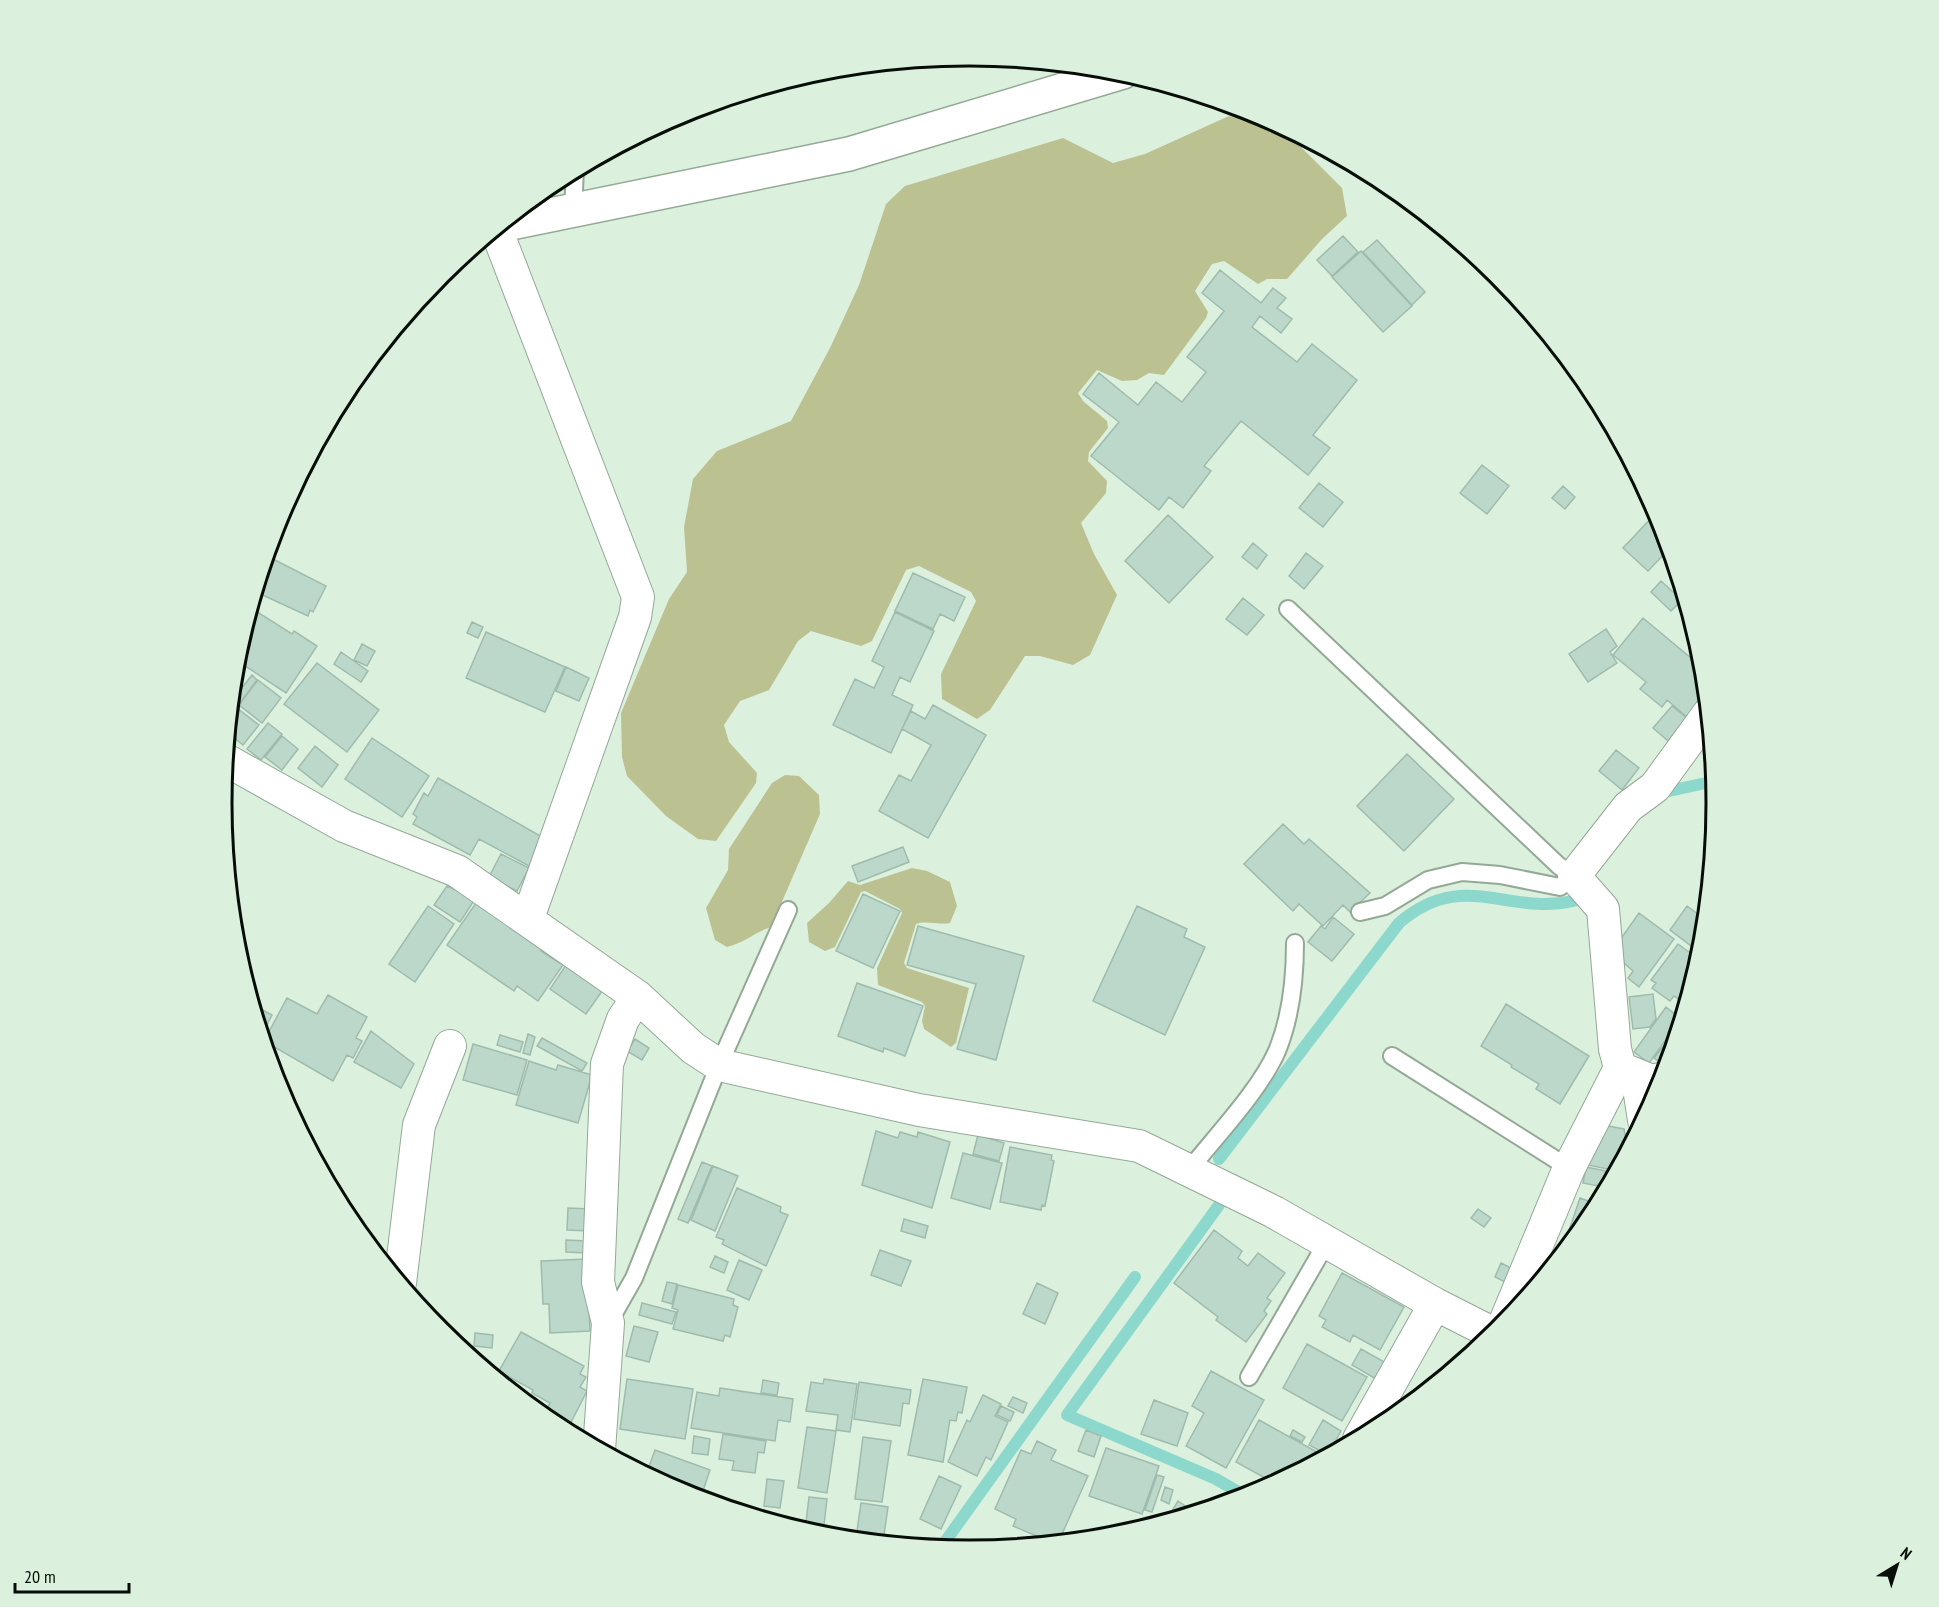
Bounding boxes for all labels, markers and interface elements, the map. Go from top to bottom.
north arrow [1867,1535,1927,1595]
text: N [1897,1543,1916,1564]
scale bar [15,1556,129,1594]
text: 20 m [24,1565,56,1588]

